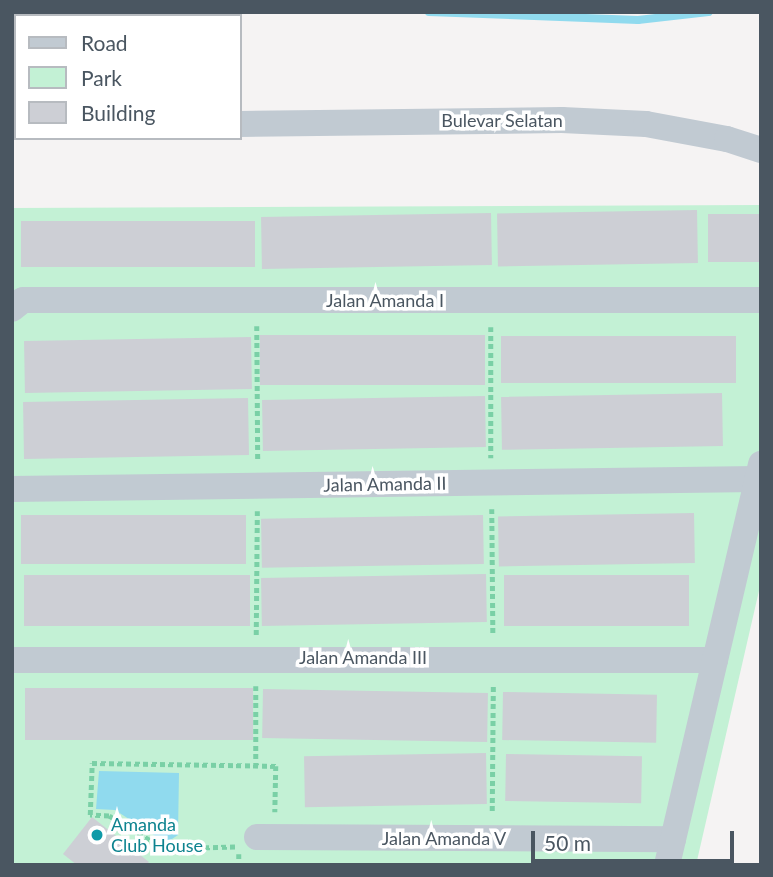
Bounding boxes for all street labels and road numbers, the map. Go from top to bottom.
street label: Bulevar Selatan [441,109,563,131]
street label: Jalan Amanda I [326,289,444,311]
street label: Jalan Amanda II [323,472,447,496]
street label: Jalan Amanda III [299,646,427,668]
street label: Jalan Amanda V [381,827,507,849]

